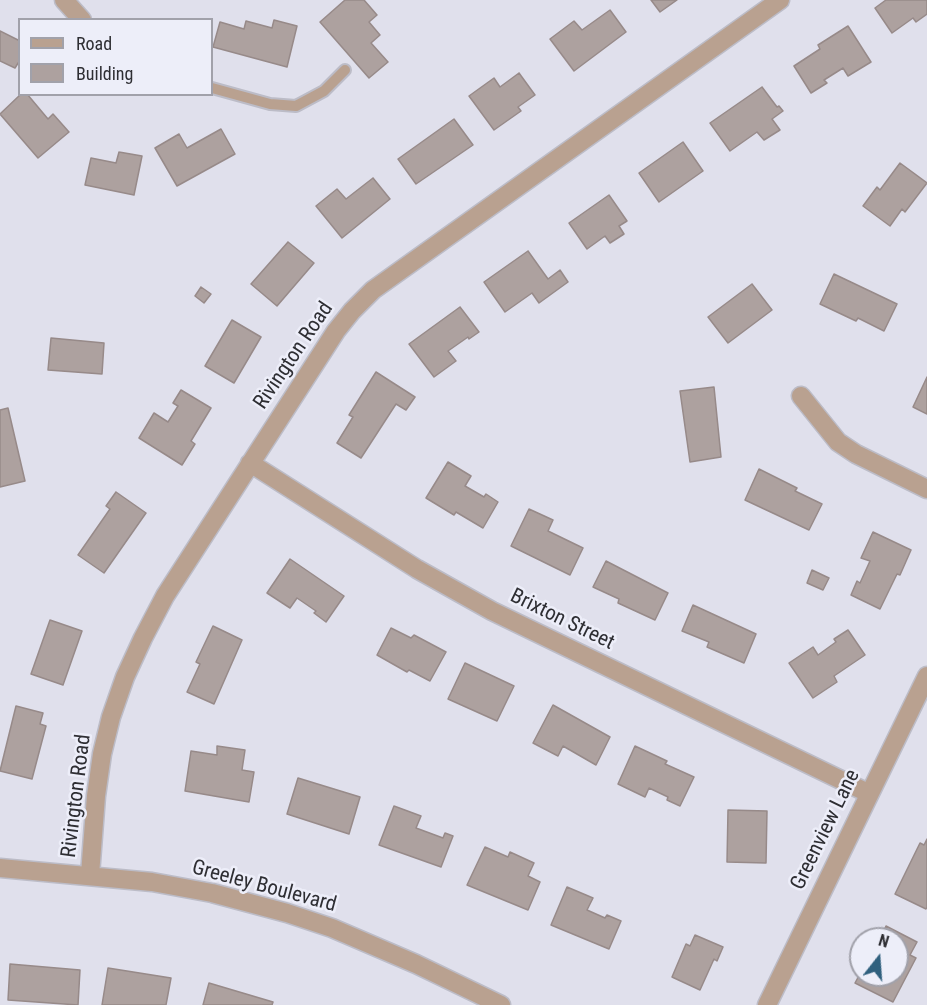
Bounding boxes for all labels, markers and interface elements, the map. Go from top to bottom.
legend [18,18,213,96]
text: Road [76,33,112,54]
text: Building [76,63,133,84]
street label: Rivington Road [249,298,339,414]
street label: Brixton Street [506,584,618,656]
street label: Rivington Road [57,733,97,859]
street label: Greenview Lane [786,766,866,894]
street label: Greeley Boulevard [189,856,339,918]
north arrow [849,927,909,987]
text: N [876,931,891,952]

